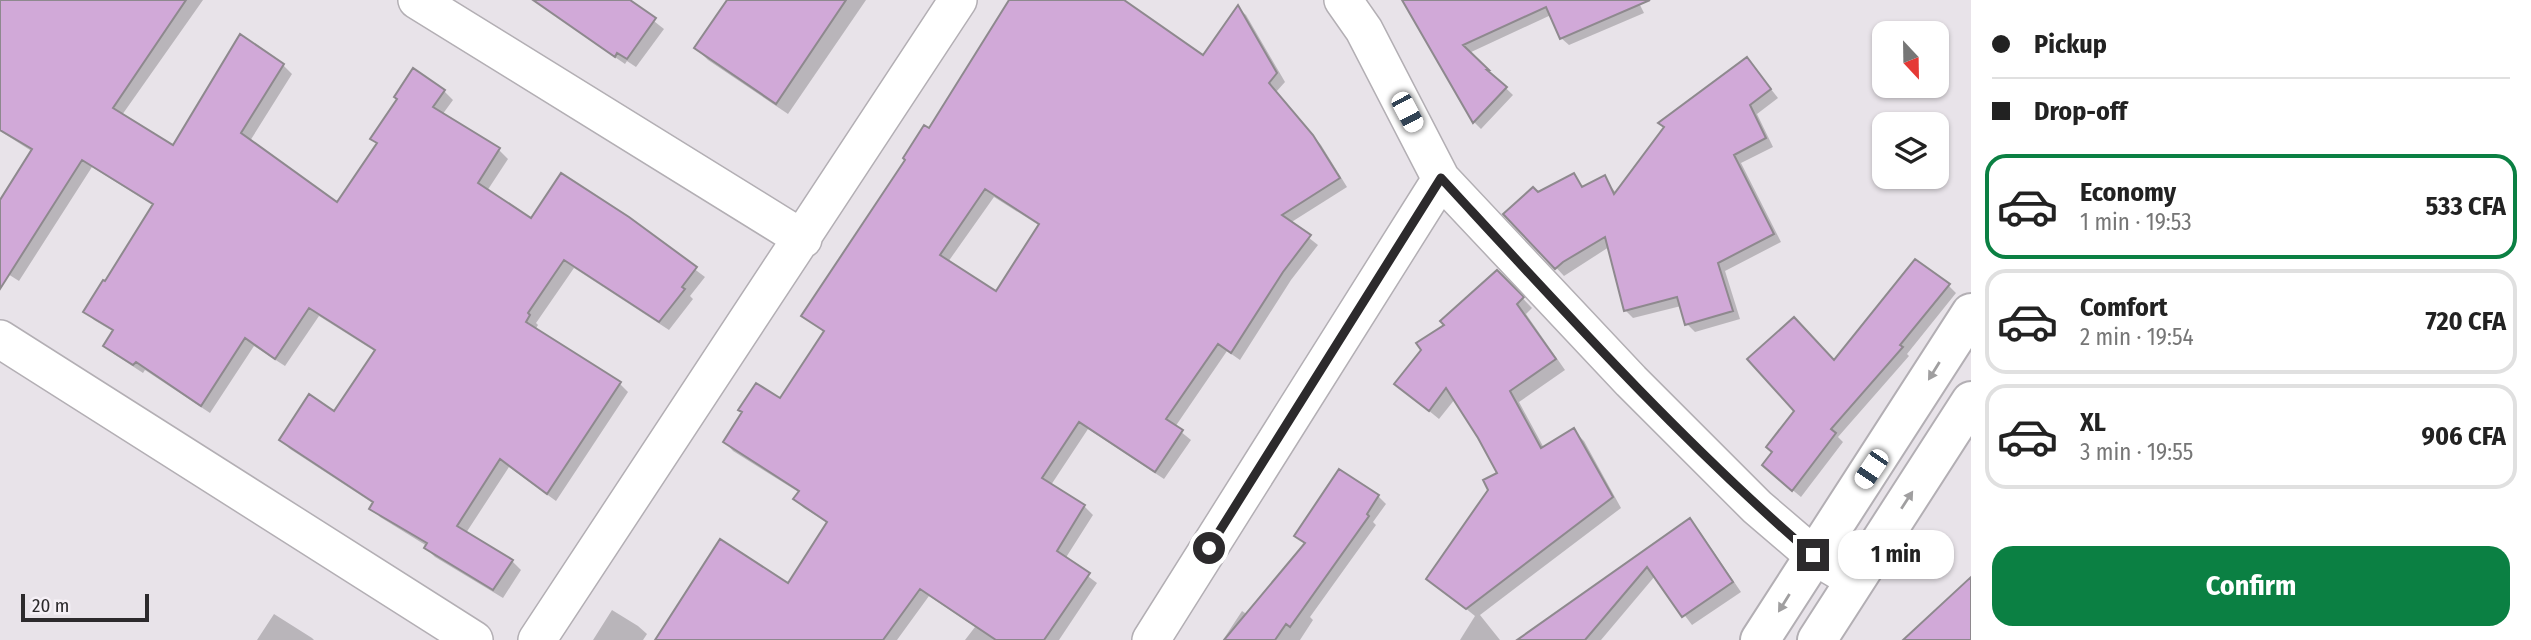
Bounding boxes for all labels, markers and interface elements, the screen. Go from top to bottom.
north arrow [1872,21,1950,98]
map controls [1872,21,1949,189]
text: Pickup [2034,29,2107,60]
car [1388,89,1427,135]
text: Drop-off [2034,96,2127,127]
button: layers [1872,112,1949,189]
icon: car [1996,175,2059,238]
text: Economy [2080,177,2176,208]
text: 533 CFA [2426,191,2506,222]
text: 1 min · 19:53 [2080,208,2192,236]
icon: car [1996,290,2059,353]
text: Comfort [2080,292,2168,323]
text: 720 CFA [2425,306,2506,337]
text: 2 min · 19:54 [2080,323,2194,351]
one-way arrow [1928,361,1941,381]
icon: car [1996,405,2059,468]
text: XL [2080,407,2106,438]
text: 906 CFA [2421,421,2506,452]
text: 3 min · 19:55 [2080,438,2193,466]
car [1851,446,1892,492]
one-way arrow [1900,491,1913,510]
callout: 1 min [1838,530,1953,580]
route start [1193,532,1225,564]
route end [1797,539,1829,571]
text: 1 min [1871,540,1921,568]
button: Confirm [1992,546,2510,626]
scale bar [21,591,149,623]
one-way arrow [1777,593,1790,612]
text: 20 m [32,594,69,617]

